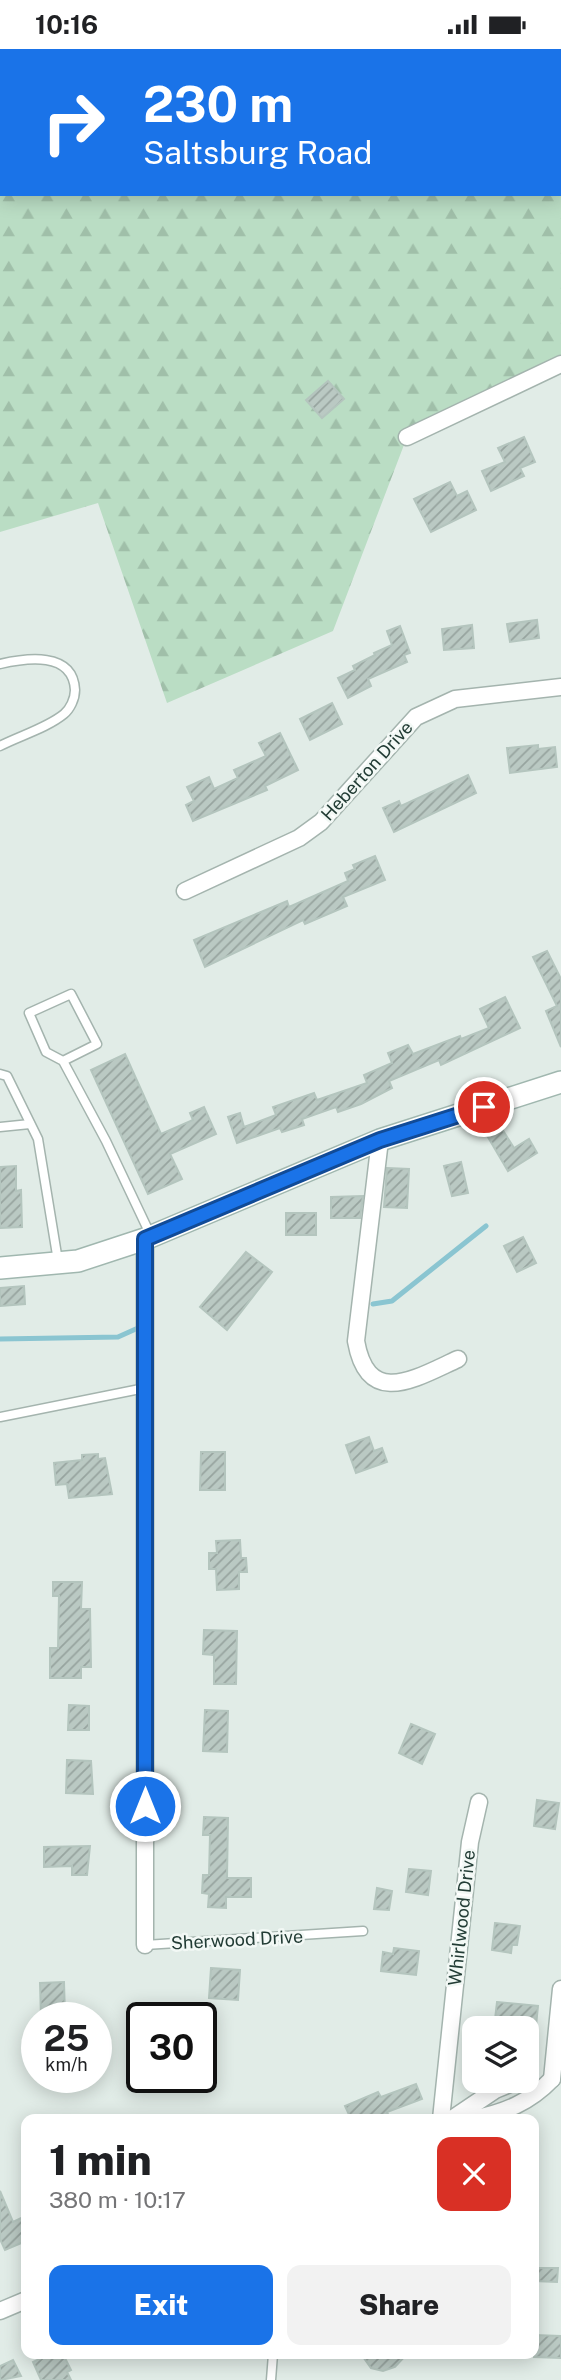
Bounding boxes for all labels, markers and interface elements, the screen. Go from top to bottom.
text: 10:16 [35,9,98,40]
text: 230 m [143,75,293,133]
icon: right [28,77,119,168]
text: Saltsburg Road [143,134,372,171]
street label: Heberton Drive [317,717,417,825]
pin [454,1077,514,1137]
icon: arrive [465,1088,503,1126]
position arrow [108,1769,182,1843]
street label: Whirlwood Drive [444,1849,479,1987]
street label: Sherwood Drive [170,1926,304,1953]
speed limit sign: 30 [126,2002,217,2093]
map controls [462,2016,539,2093]
button: layers [462,2016,539,2093]
text: 25 [44,2018,89,2059]
text: km/h [45,2054,88,2075]
text: 1 min [49,2135,152,2184]
button: close [437,2137,511,2211]
text: 380 m · 10:17 [49,2186,186,2213]
button: Exit [49,2265,273,2345]
button: Share [287,2265,511,2345]

